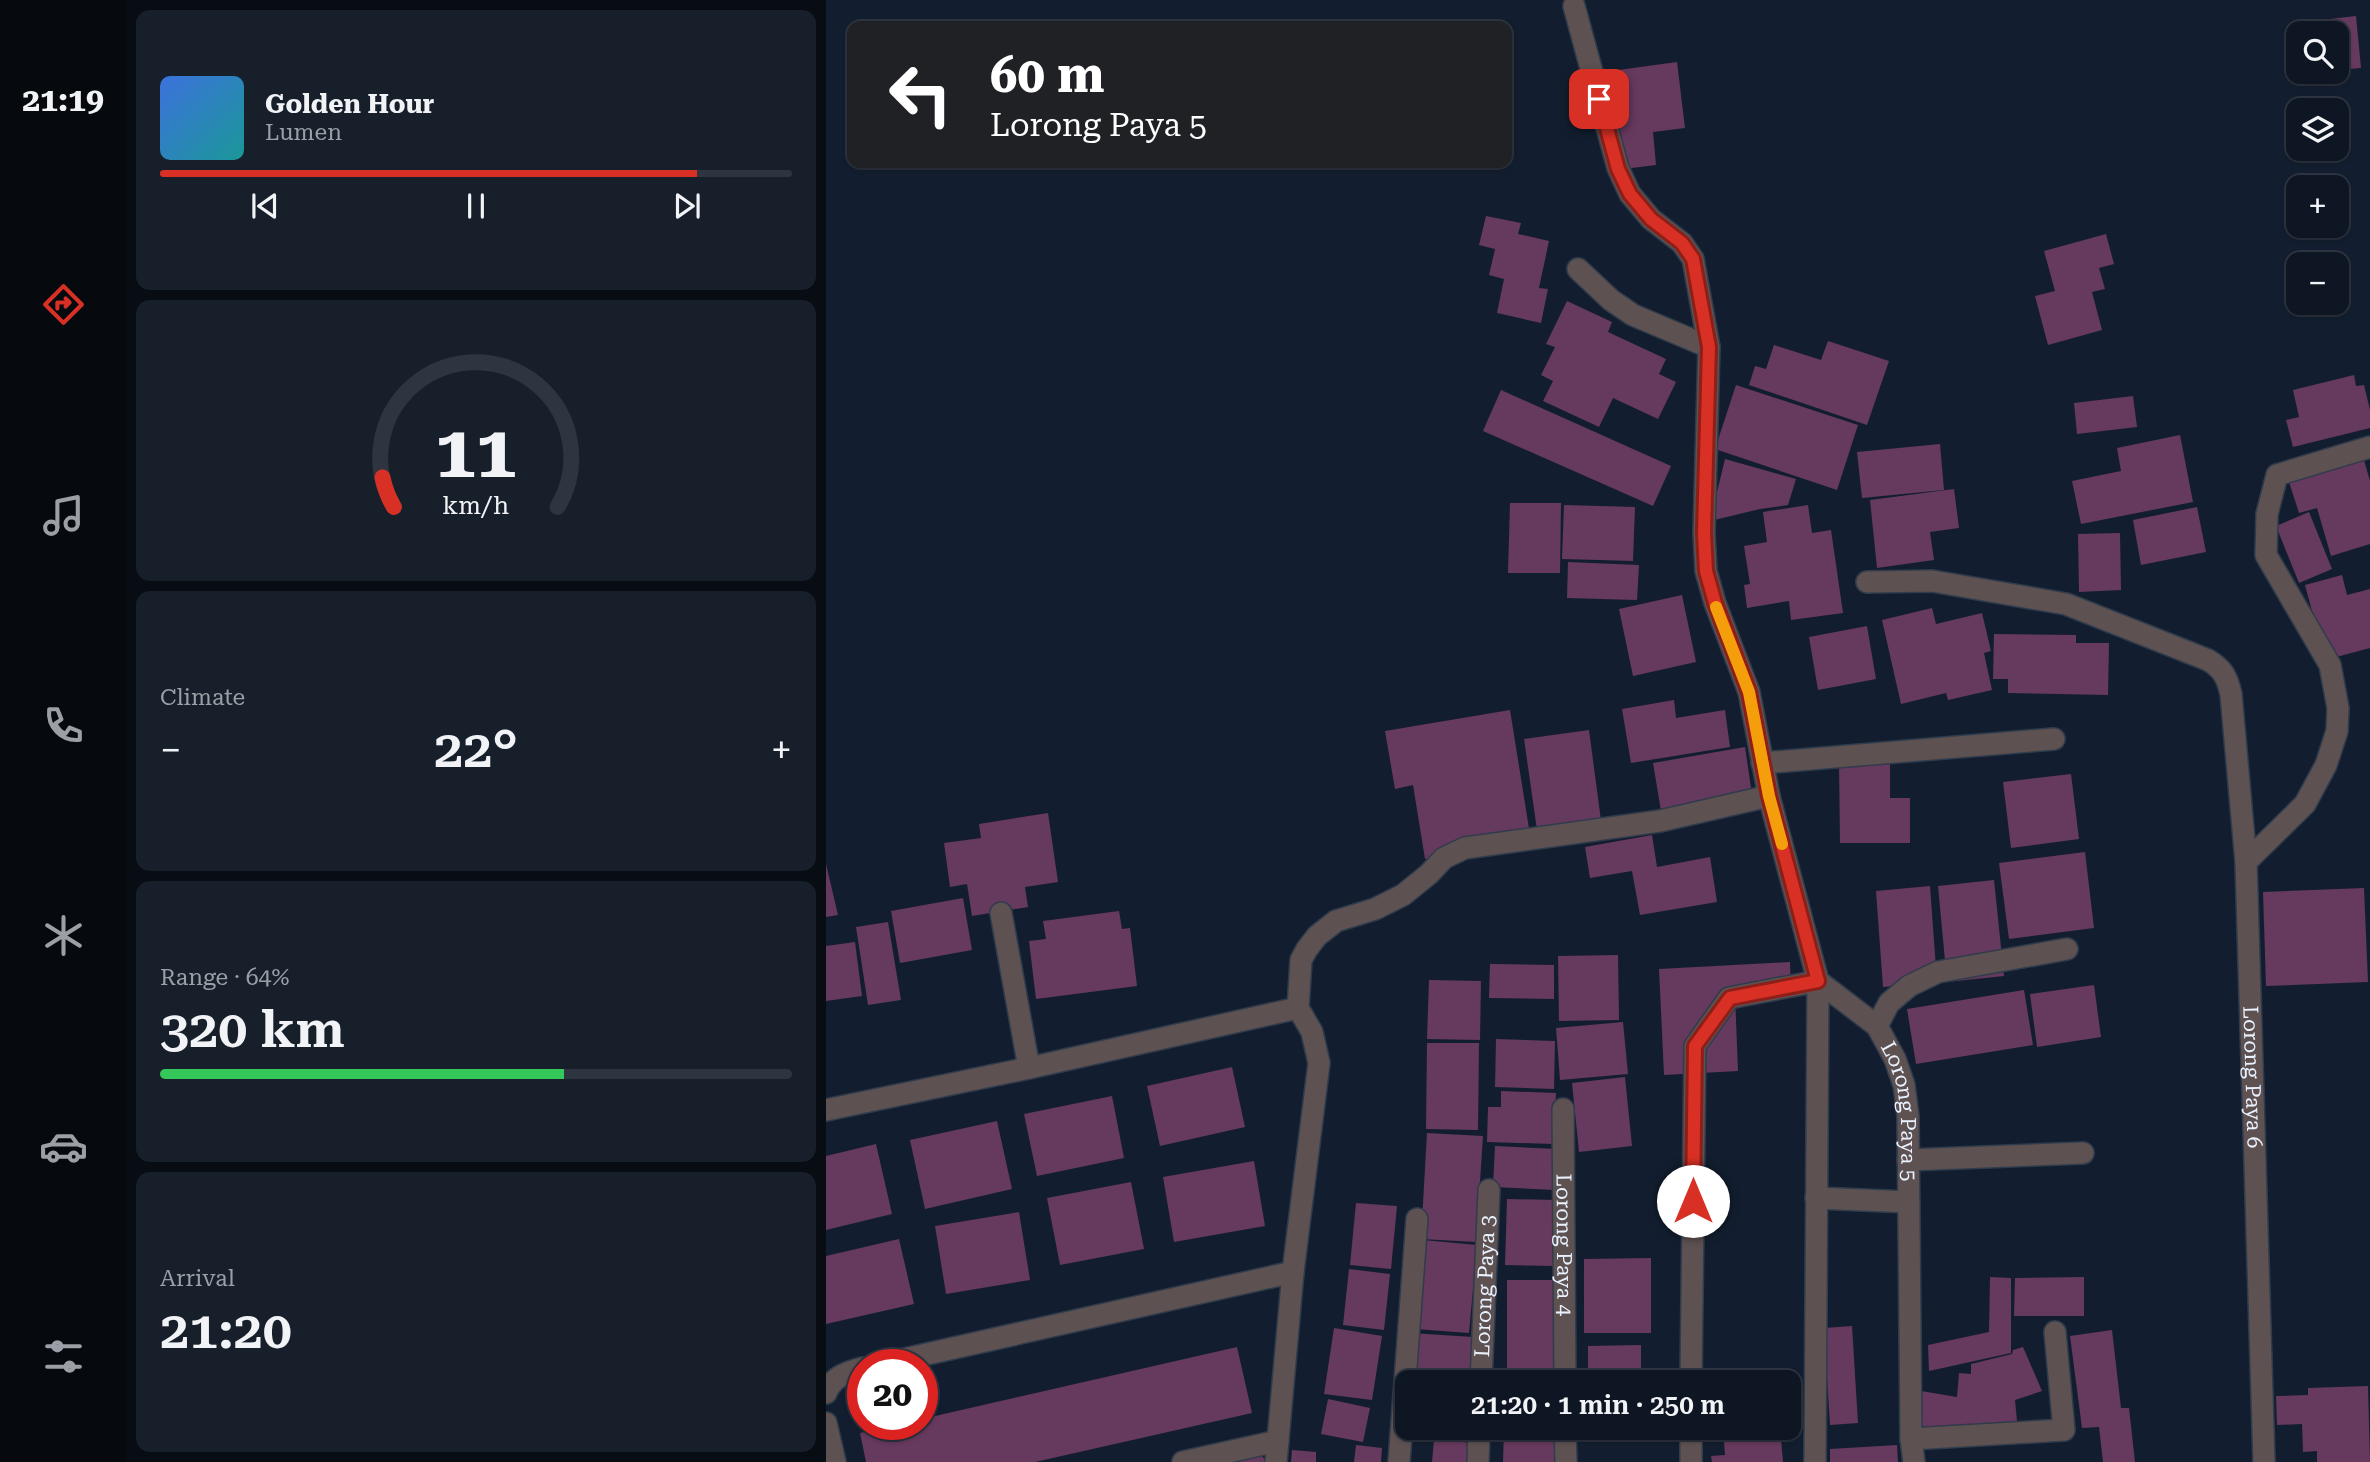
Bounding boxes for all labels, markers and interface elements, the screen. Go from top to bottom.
map controls [2286,21,2349,315]
button: search [2286,21,2349,84]
text: 60 m [990,47,1105,104]
icon: left [875,49,966,140]
pin [1569,69,1629,129]
icon: arrive [1580,80,1618,118]
text: 21:19 [22,81,104,119]
text: Golden Hour [265,89,434,119]
button: layers [2286,98,2349,161]
text: Lorong Paya 5 [990,106,1207,144]
text: Lumen [265,119,342,146]
button: + [2286,175,2349,238]
icon: previous [246,187,284,225]
icon: pause [457,187,495,225]
icon: next [668,187,706,225]
button: − [2286,252,2349,315]
icon: directions [39,280,88,329]
text: 11 [435,410,517,495]
text: km/h [443,490,509,519]
icon: music [39,491,88,540]
text: Climate [160,684,245,711]
icon: phone [39,701,88,750]
text: 22° [434,719,518,780]
text: − [160,728,181,772]
text: + [771,728,792,772]
icon: climate [39,911,88,960]
text: Range · 64% [160,964,289,991]
text: 320 km [160,999,345,1060]
street label: Lorong Paya 6 [2238,1006,2267,1149]
street label: Lorong Paya 5 [1876,1037,1921,1182]
icon: car [39,1122,88,1171]
position arrow [1656,1164,1730,1238]
street label: Lorong Paya 4 [1551,1174,1577,1317]
street label: Lorong Paya 3 [1470,1214,1500,1358]
text: Arrival [160,1265,235,1292]
text: 21:20 [160,1300,292,1361]
icon: filters [39,1332,88,1381]
speed limit sign: 20 [847,1349,938,1440]
text: 21:20 · 1 min · 250 m [1471,1390,1725,1420]

